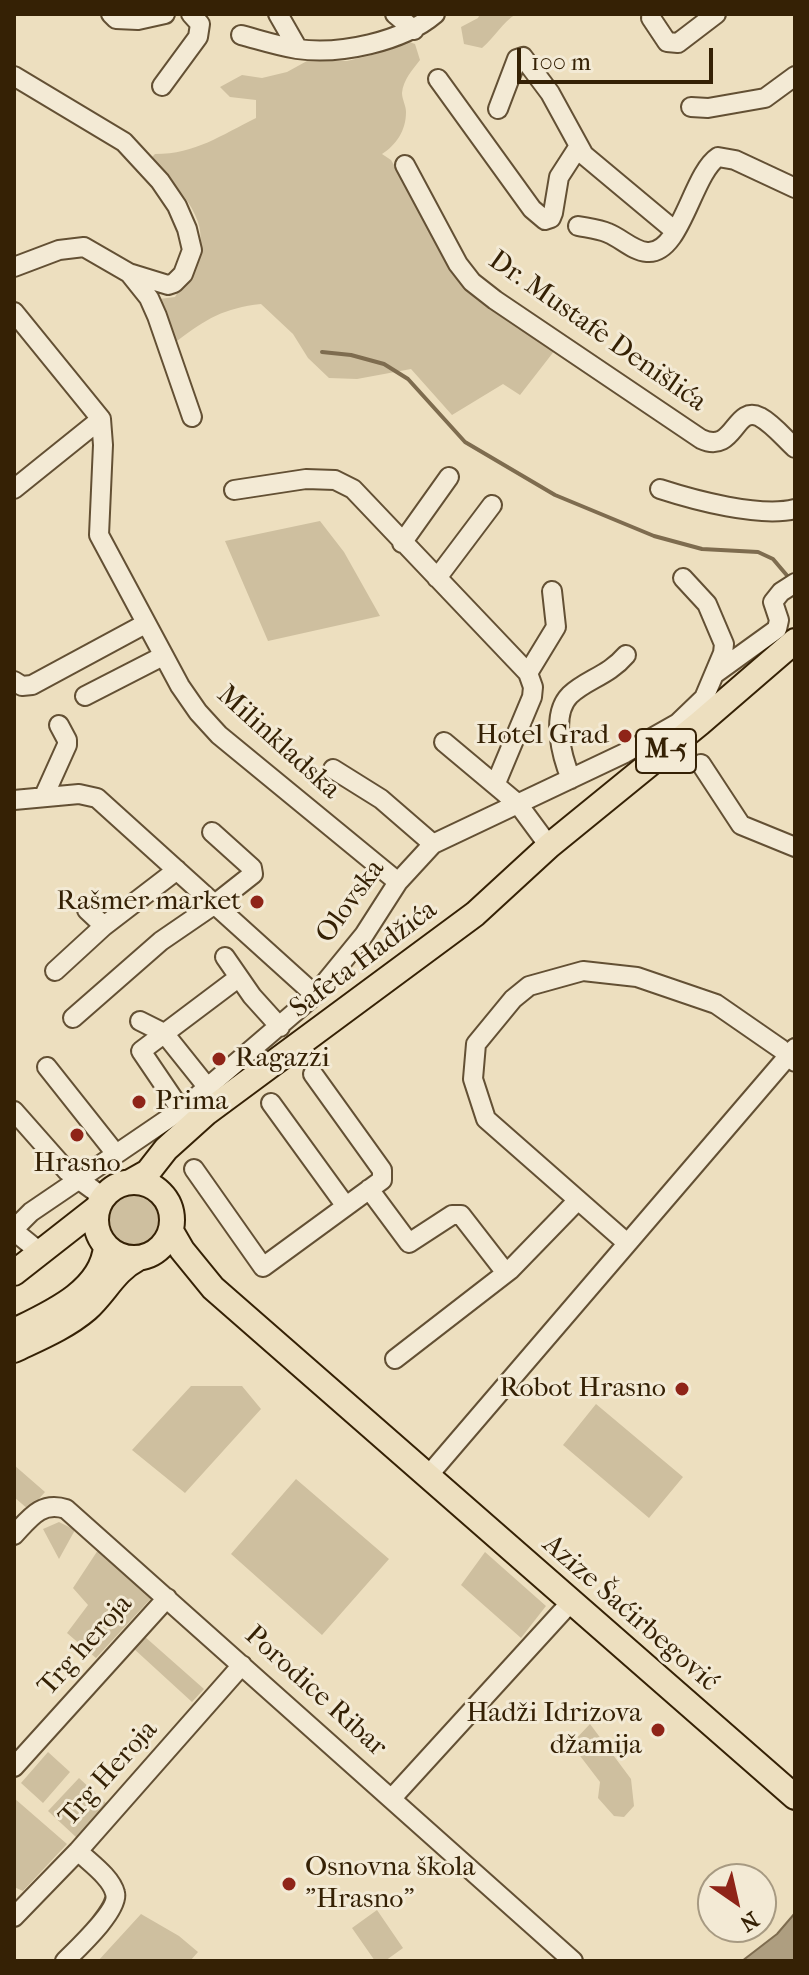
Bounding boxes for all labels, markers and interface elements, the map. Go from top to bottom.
scale bar [521,32,717,82]
text: 100 m [531,48,591,76]
street label: Dr. Mustafe Denišlića [482,244,712,420]
street label: Milinkladska [209,679,347,807]
place label: Hotel Grad [476,719,609,753]
marker: Hotel Grad [616,727,634,745]
road number: M-5 [636,729,696,773]
street label: Olovska [309,854,393,950]
place label: Rašmer market [56,885,241,919]
marker: Rašmer market [248,893,266,911]
street label: Safeta Hadžića [284,894,444,1026]
place label: Ragazzi [235,1042,330,1076]
marker: Ragazzi [210,1050,228,1068]
place label: Prima [155,1085,228,1119]
marker: Prima [130,1093,148,1111]
marker: Hrasno [68,1126,86,1144]
place label: Hrasno [33,1147,121,1181]
place label: Robot Hrasno [500,1372,666,1406]
marker: Robot Hrasno [673,1380,691,1398]
street label: Azize Šaćirbegović [535,1528,725,1700]
street label: Trg heroja [32,1588,140,1704]
street label: Porodice Ribar [237,1619,393,1765]
place label: Hadži Idrizova džamija [466,1697,642,1763]
street label: Trg Heroja [53,1714,165,1834]
marker: Hadži Idrizova džamija [649,1721,667,1739]
place label: Osnovna škola "Hrasno" [305,1851,476,1917]
north arrow [697,1863,777,1943]
marker: Osnovna škola "Hrasno" [280,1875,298,1893]
text: N [735,1906,764,1937]

